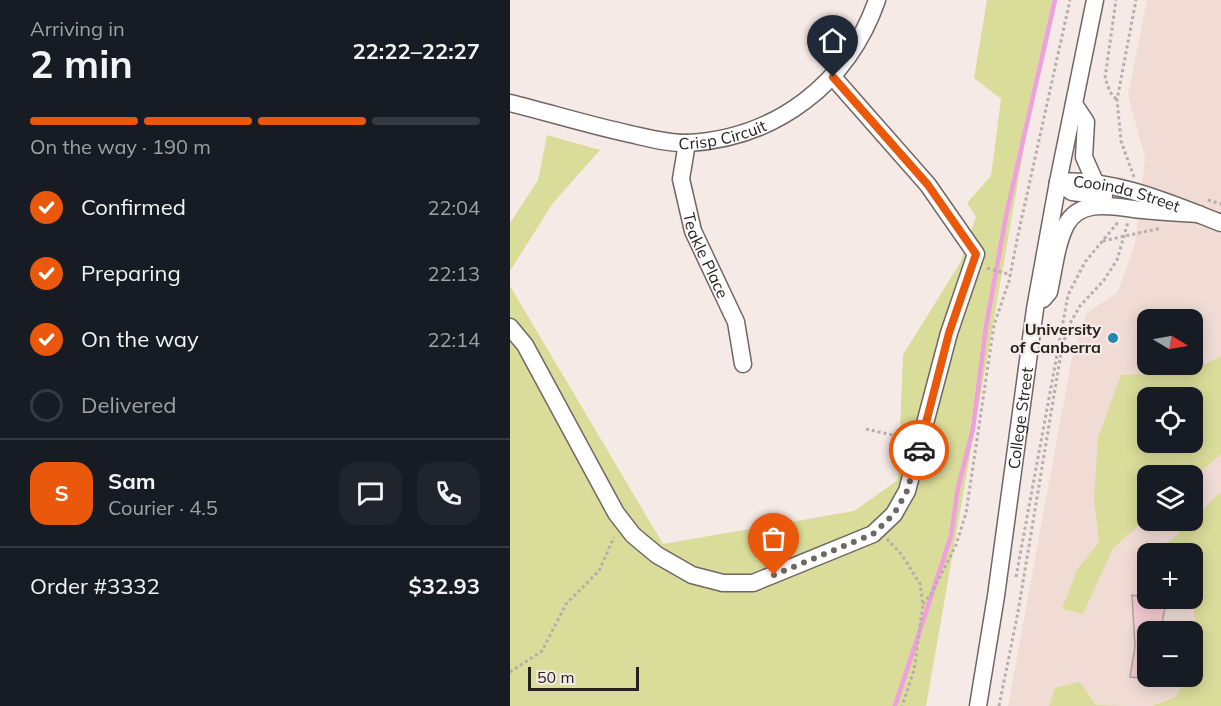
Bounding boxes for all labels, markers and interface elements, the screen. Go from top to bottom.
pin [807,15,858,77]
text: Arriving in [30,16,125,41]
icon: home [816,24,849,57]
text: 22:22–22:27 [352,37,480,65]
text: 2 min [30,39,133,88]
street label: Crisp Circuit [679,115,770,153]
text: On the way · 190 m [30,134,211,159]
street label: Cooinda Street [1073,171,1183,216]
icon: check [30,191,63,224]
text: Confirmed [81,193,186,221]
text: 22:04 [427,195,480,220]
street label: Teakle Place [679,210,733,301]
icon: check [30,257,63,290]
text: Preparing [81,259,181,287]
text: 22:13 [427,261,480,286]
north arrow [1137,309,1203,375]
map controls [1137,309,1203,687]
place label: University of Canberra [1010,319,1101,357]
icon: check [30,323,63,356]
text: On the way [81,325,199,353]
text: 22:14 [427,327,480,352]
marker: University of Canberra [1106,331,1120,345]
street label: College Street [1003,365,1037,470]
button: locate [1137,387,1203,453]
text: Delivered [81,391,176,419]
courier [889,420,949,480]
icon: car [903,434,936,467]
button: chat [339,462,402,525]
button: phone [417,462,480,525]
button: layers [1137,465,1203,531]
text: Sam [108,467,156,495]
text: S [54,479,69,507]
text: Courier · 4.5 [108,495,218,520]
pin [748,513,799,575]
icon: bag [757,522,790,555]
button: + [1137,543,1203,609]
text: Order #3332 [30,572,160,600]
text: $32.93 [409,572,480,600]
button: − [1137,621,1203,687]
scale bar [528,664,639,692]
text: 50 m [537,667,574,687]

